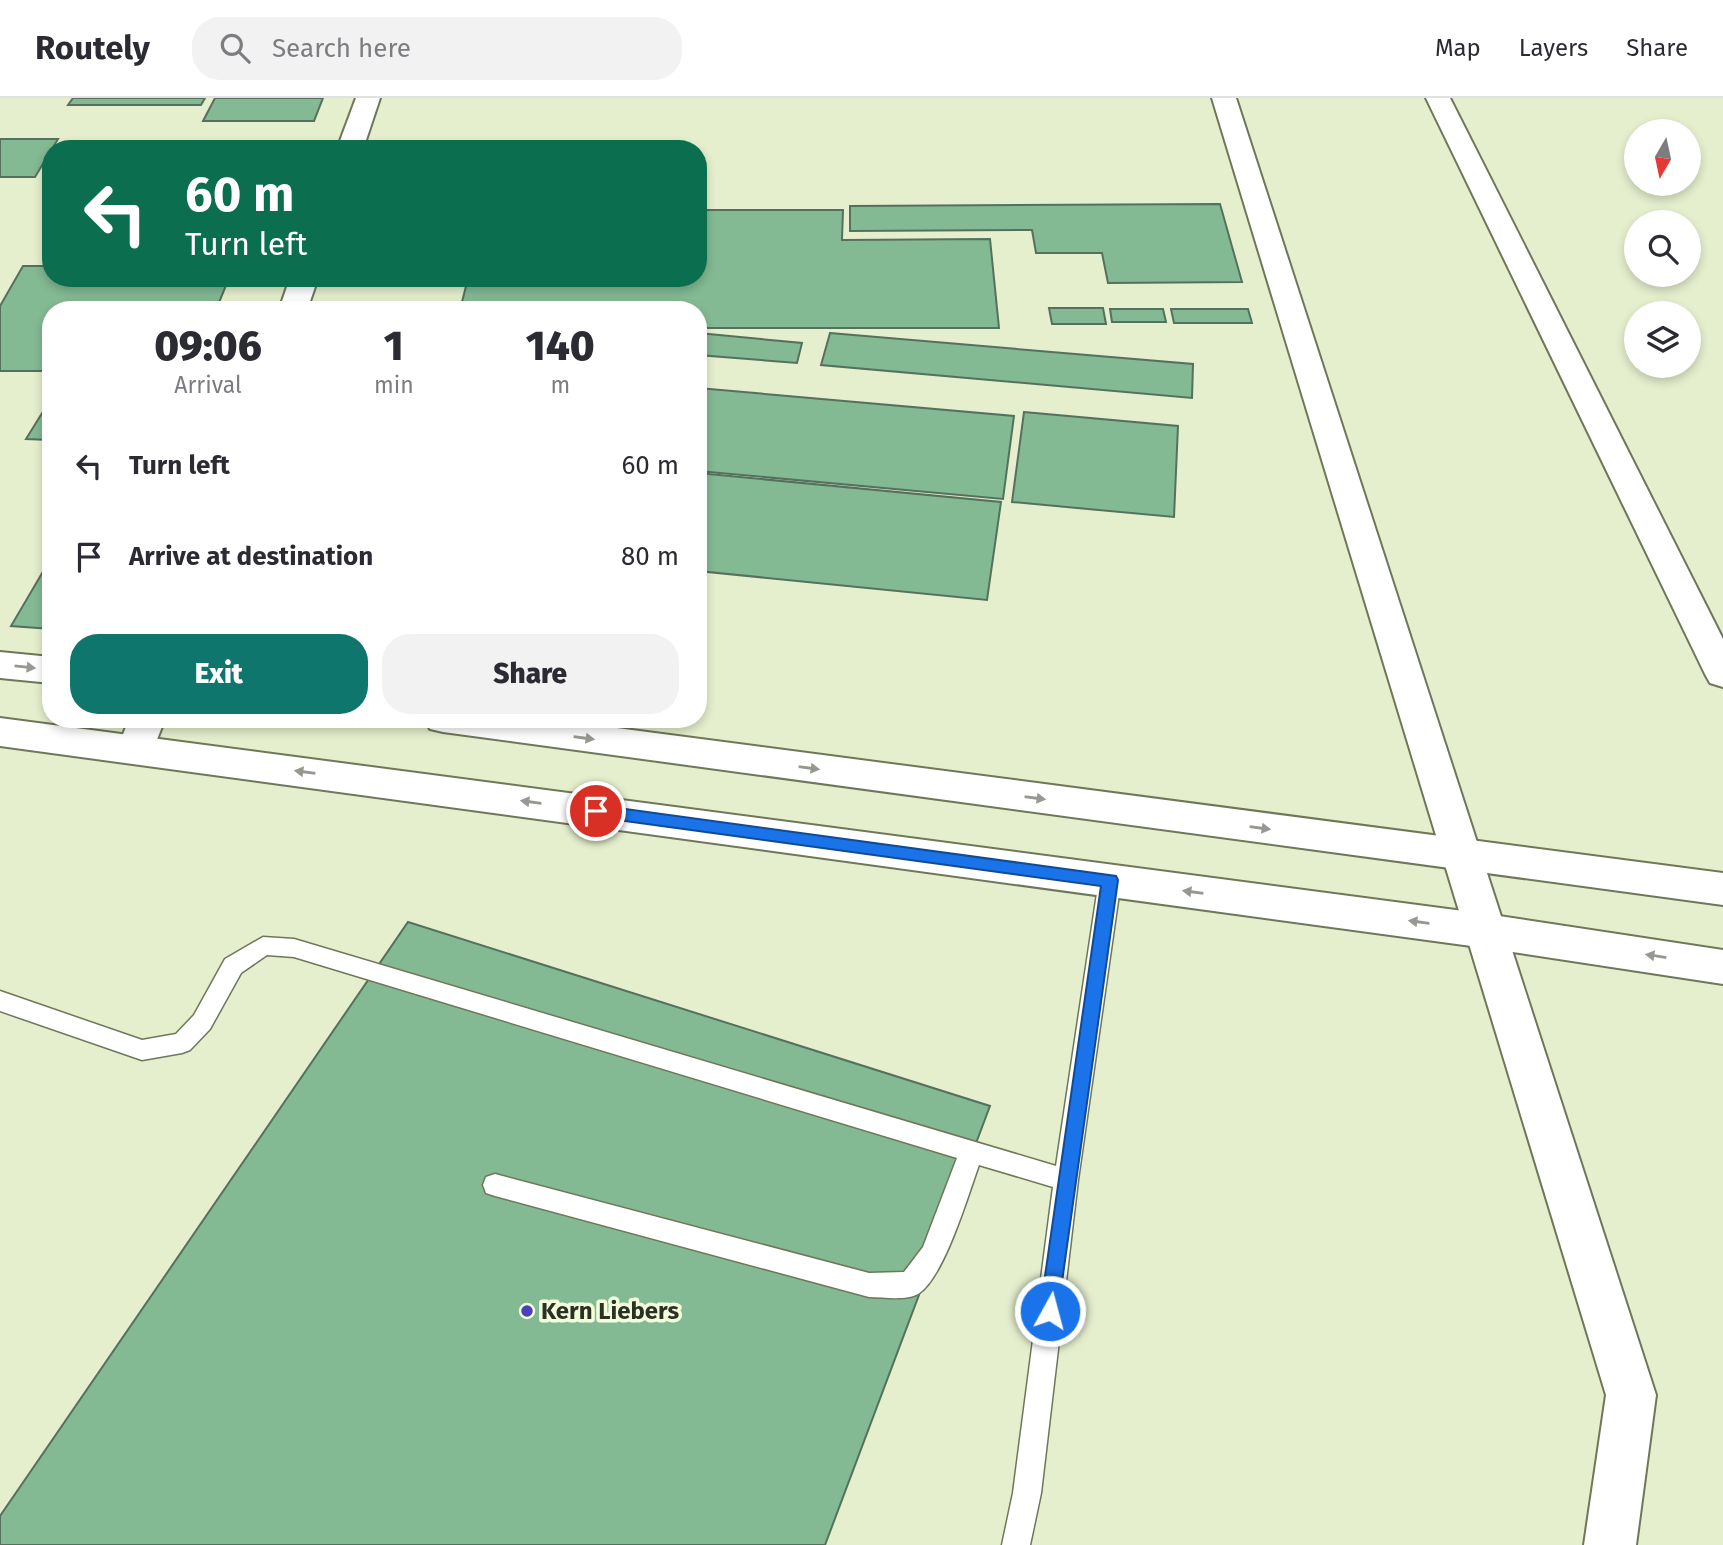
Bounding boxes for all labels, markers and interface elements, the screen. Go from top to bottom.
search box [192,17,682,80]
text: Routely [35,28,150,68]
icon: search [216,29,254,67]
text: Search here [272,33,411,64]
text: Map [1435,34,1481,62]
text: Layers [1519,34,1588,62]
text: Share [1626,34,1688,62]
north arrow [1624,119,1701,196]
map controls [1624,119,1701,378]
text: 60 m [185,165,294,224]
icon: left [70,168,161,259]
button: search [1624,210,1701,287]
text: Turn left [185,225,307,263]
button: layers [1624,301,1701,378]
text: 09:06 [154,321,262,371]
text: 1 [384,321,404,371]
text: 140 [526,321,595,371]
text: Arrival [174,371,242,399]
text: min [374,371,414,399]
text: m [550,371,570,399]
icon: left [70,447,108,485]
text: Turn left [129,450,230,481]
text: 60 m [621,450,679,481]
icon: arrive [70,538,108,576]
text: Arrive at destination [129,541,373,572]
text: 80 m [621,541,679,572]
button: Exit [70,634,368,714]
button: Share [382,634,679,714]
one-way arrow [15,662,37,673]
one-way arrow [573,733,595,744]
one-way arrow [798,763,820,774]
one-way arrow [294,767,316,778]
pin [566,781,626,841]
icon: arrive [577,792,615,830]
one-way arrow [1024,793,1046,804]
one-way arrow [519,797,541,808]
one-way arrow [1249,823,1271,834]
one-way arrow [1182,886,1204,897]
one-way arrow [1407,916,1429,927]
one-way arrow [1644,951,1666,962]
position arrow [1013,1274,1087,1348]
place label: Kern Liebers [541,1297,679,1325]
marker: Kern Liebers [519,1303,535,1319]

